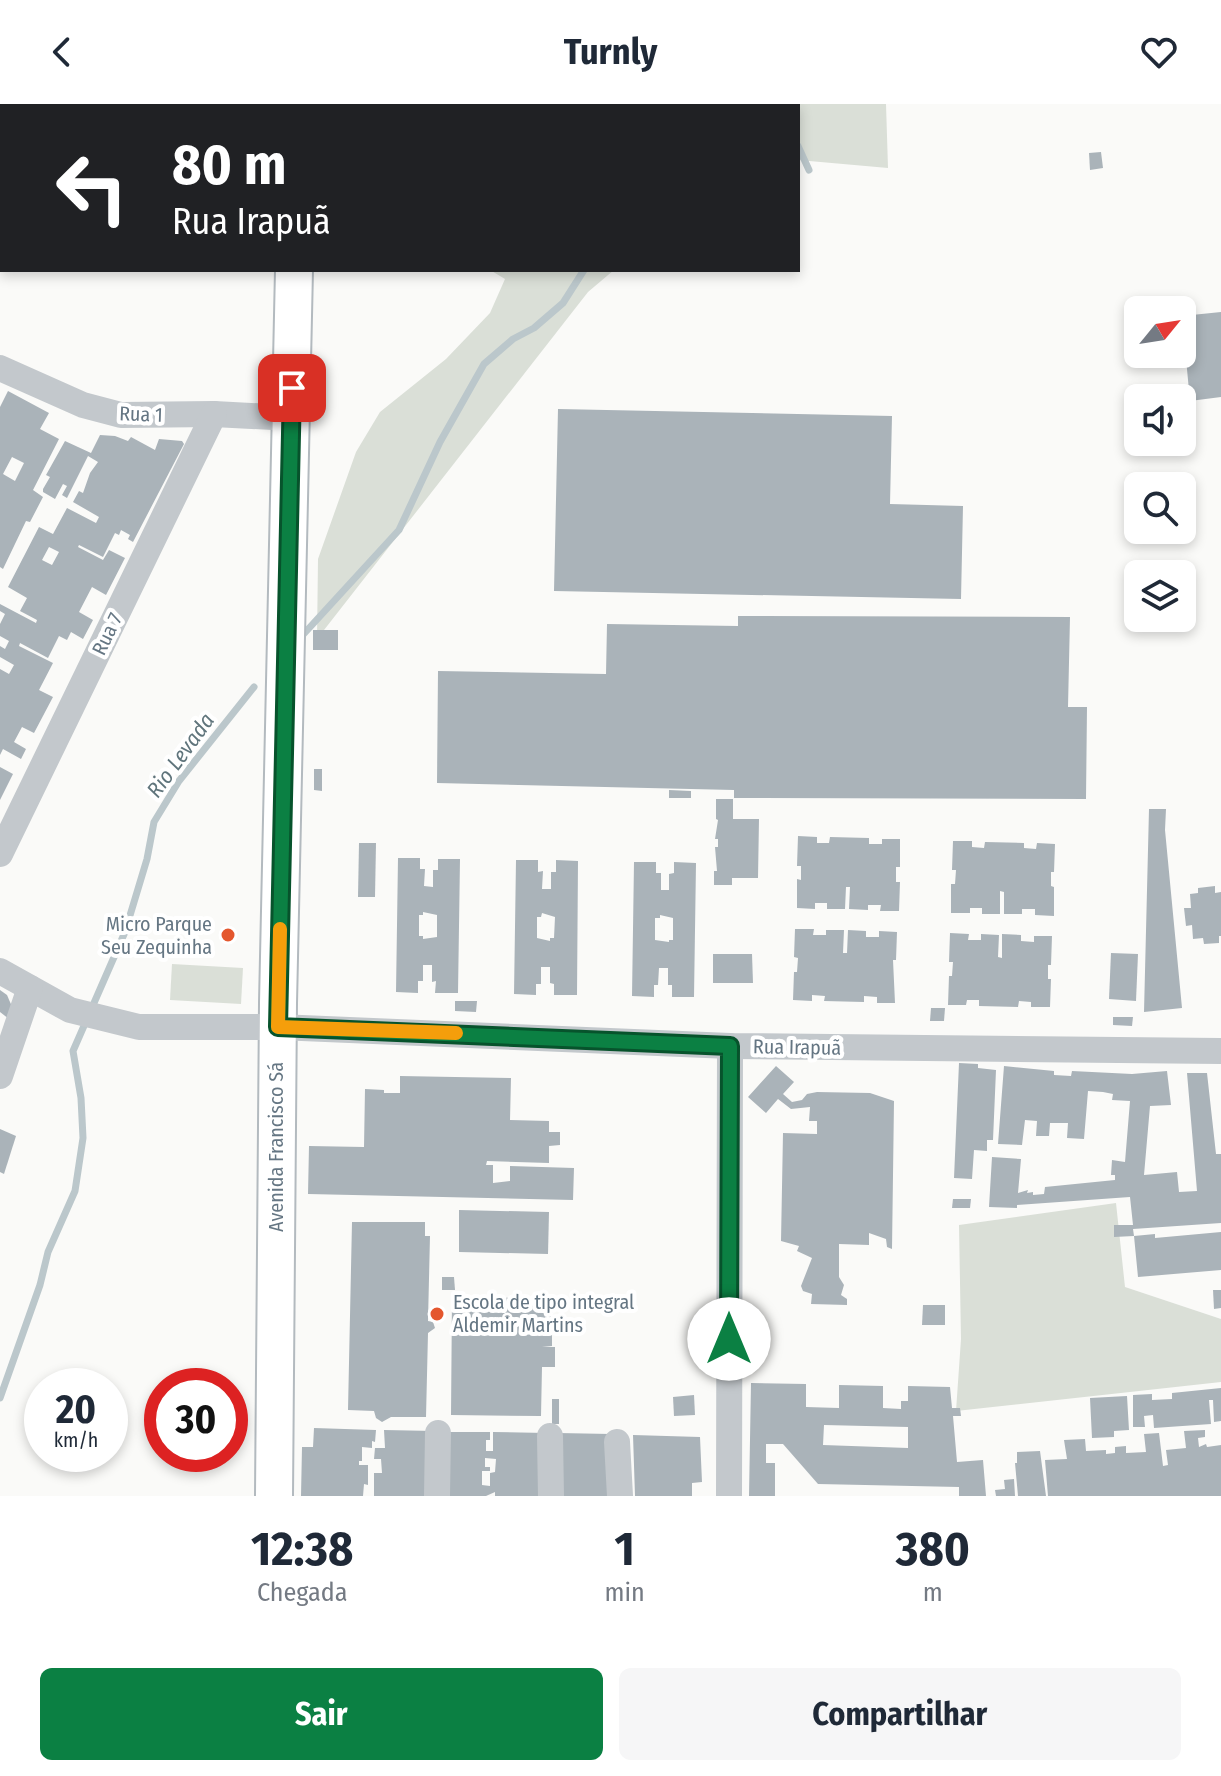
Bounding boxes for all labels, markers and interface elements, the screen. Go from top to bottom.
icon: back [40,30,84,74]
text: Turnly [564,30,657,74]
icon: heart [1137,30,1181,74]
text: 80 m [172,132,287,199]
icon: left [40,136,144,240]
text: Rua Irapuã [172,200,331,244]
north arrow [1124,296,1196,368]
map controls [1124,296,1196,632]
pin [258,354,326,422]
icon: arrive [270,366,314,410]
button: sound [1124,384,1196,456]
street label: Rua 1 [119,401,163,427]
button: search [1124,472,1196,544]
button: layers [1124,560,1196,632]
street label: Rua 7 [87,609,127,659]
water label: Rio Levada [141,708,220,803]
place label: Micro Parque Seu Zequinha [101,912,212,959]
marker: Micro Parque Seu Zequinha [219,926,237,944]
street label: Rua Irapuã [753,1034,841,1060]
street label: Avenida Francisco Sá [264,1062,288,1232]
place label: Escola de tipo integral Aldemir Martins [453,1290,634,1337]
position arrow [687,1297,771,1381]
marker: Escola de tipo integral Aldemir Martins [428,1305,446,1323]
speed limit sign: 30 [144,1368,248,1472]
text: 20 [56,1386,96,1434]
text: km/h [54,1428,98,1452]
text: 12:38 [251,1520,353,1578]
text: 1 [614,1520,635,1578]
text: 380 [896,1520,970,1578]
text: Chegada [257,1577,348,1608]
text: min [604,1577,645,1608]
text: m [923,1577,943,1608]
button: Sair [40,1668,603,1760]
button: Compartilhar [619,1668,1181,1760]

